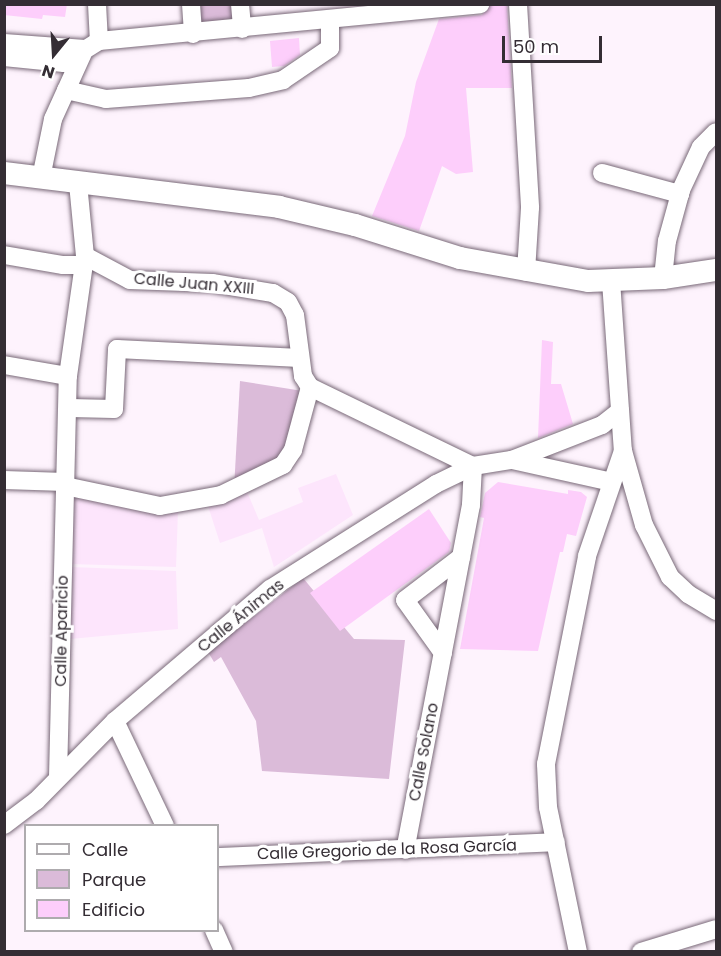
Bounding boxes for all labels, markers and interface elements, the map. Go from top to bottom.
north arrow [24,24,84,84]
scale bar [505,24,606,62]
text: 50 m [513,34,559,59]
text: N [39,59,58,84]
street label: Calle Juan XXIII [133,269,255,299]
street label: Calle Aparicio [51,575,73,687]
street label: Calle Ánimas [194,575,288,657]
street label: Calle Solano [405,701,443,803]
legend [24,824,219,932]
street label: Calle Gregorio de la Rosa García [257,836,517,864]
text: Calle [82,837,128,862]
text: Parque [82,867,146,892]
text: Edificio [82,897,145,922]

